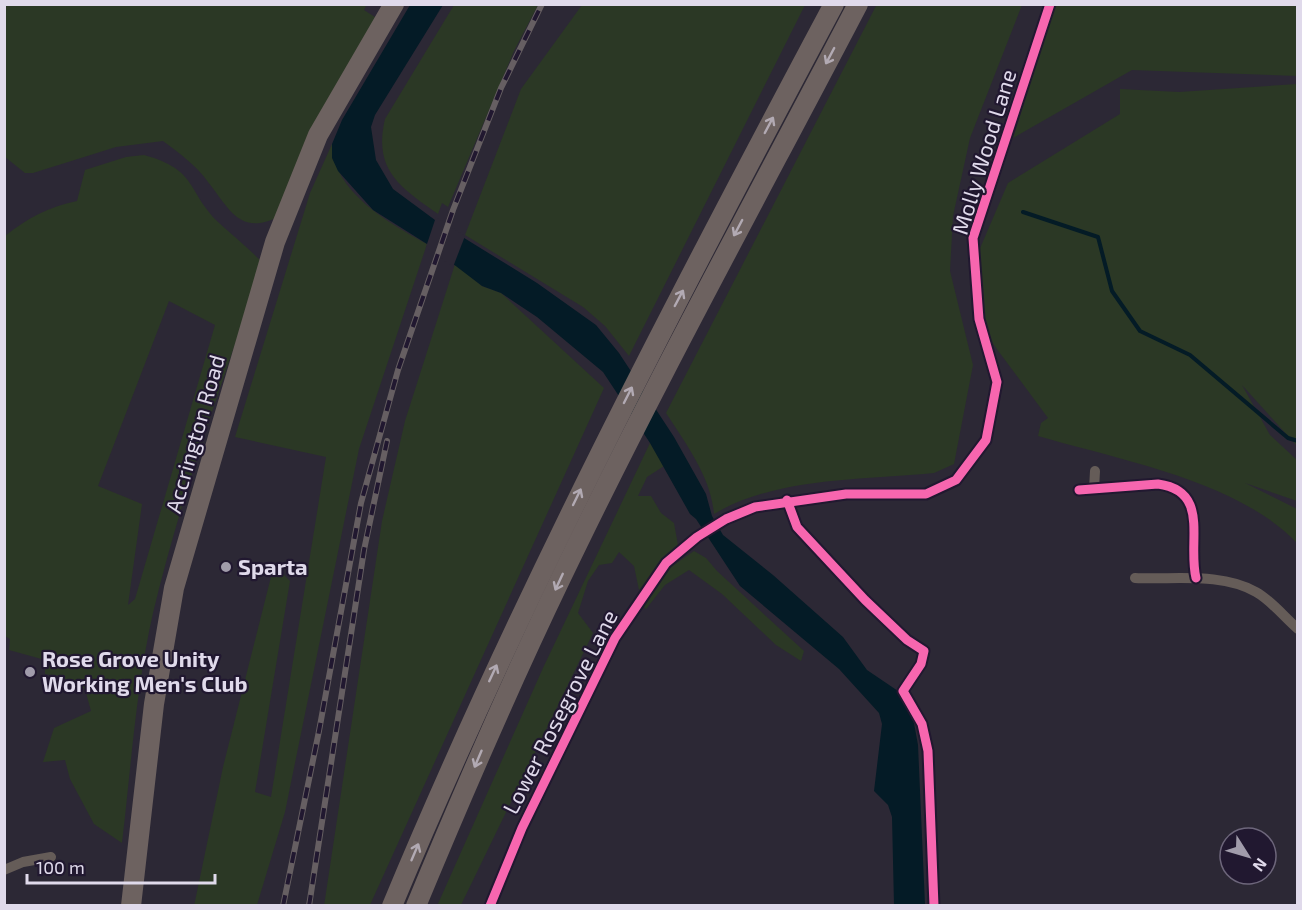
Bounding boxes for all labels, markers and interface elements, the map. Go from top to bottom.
one-way arrow [824,47,836,64]
street label: Molly Wood Lane [946,66,1020,237]
one-way arrow [764,116,775,134]
one-way arrow [732,219,744,236]
one-way arrow [673,289,685,307]
street label: Accrington Road [159,352,229,516]
one-way arrow [623,386,634,404]
one-way arrow [572,488,584,506]
place label: Sparta [238,553,308,579]
marker: Sparta [219,560,233,574]
one-way arrow [553,572,565,590]
street label: Lower Rosegrove Lane [496,605,622,818]
place label: Rose Grove Unity Working Men's Club [42,645,248,696]
one-way arrow [487,664,499,682]
marker: Rose Grove Unity Working Men's Club [23,665,37,679]
one-way arrow [472,749,483,768]
north arrow [1218,826,1278,886]
one-way arrow [410,843,421,861]
scale bar [27,847,214,885]
text: N [1249,855,1271,876]
text: 100 m [36,856,85,878]

